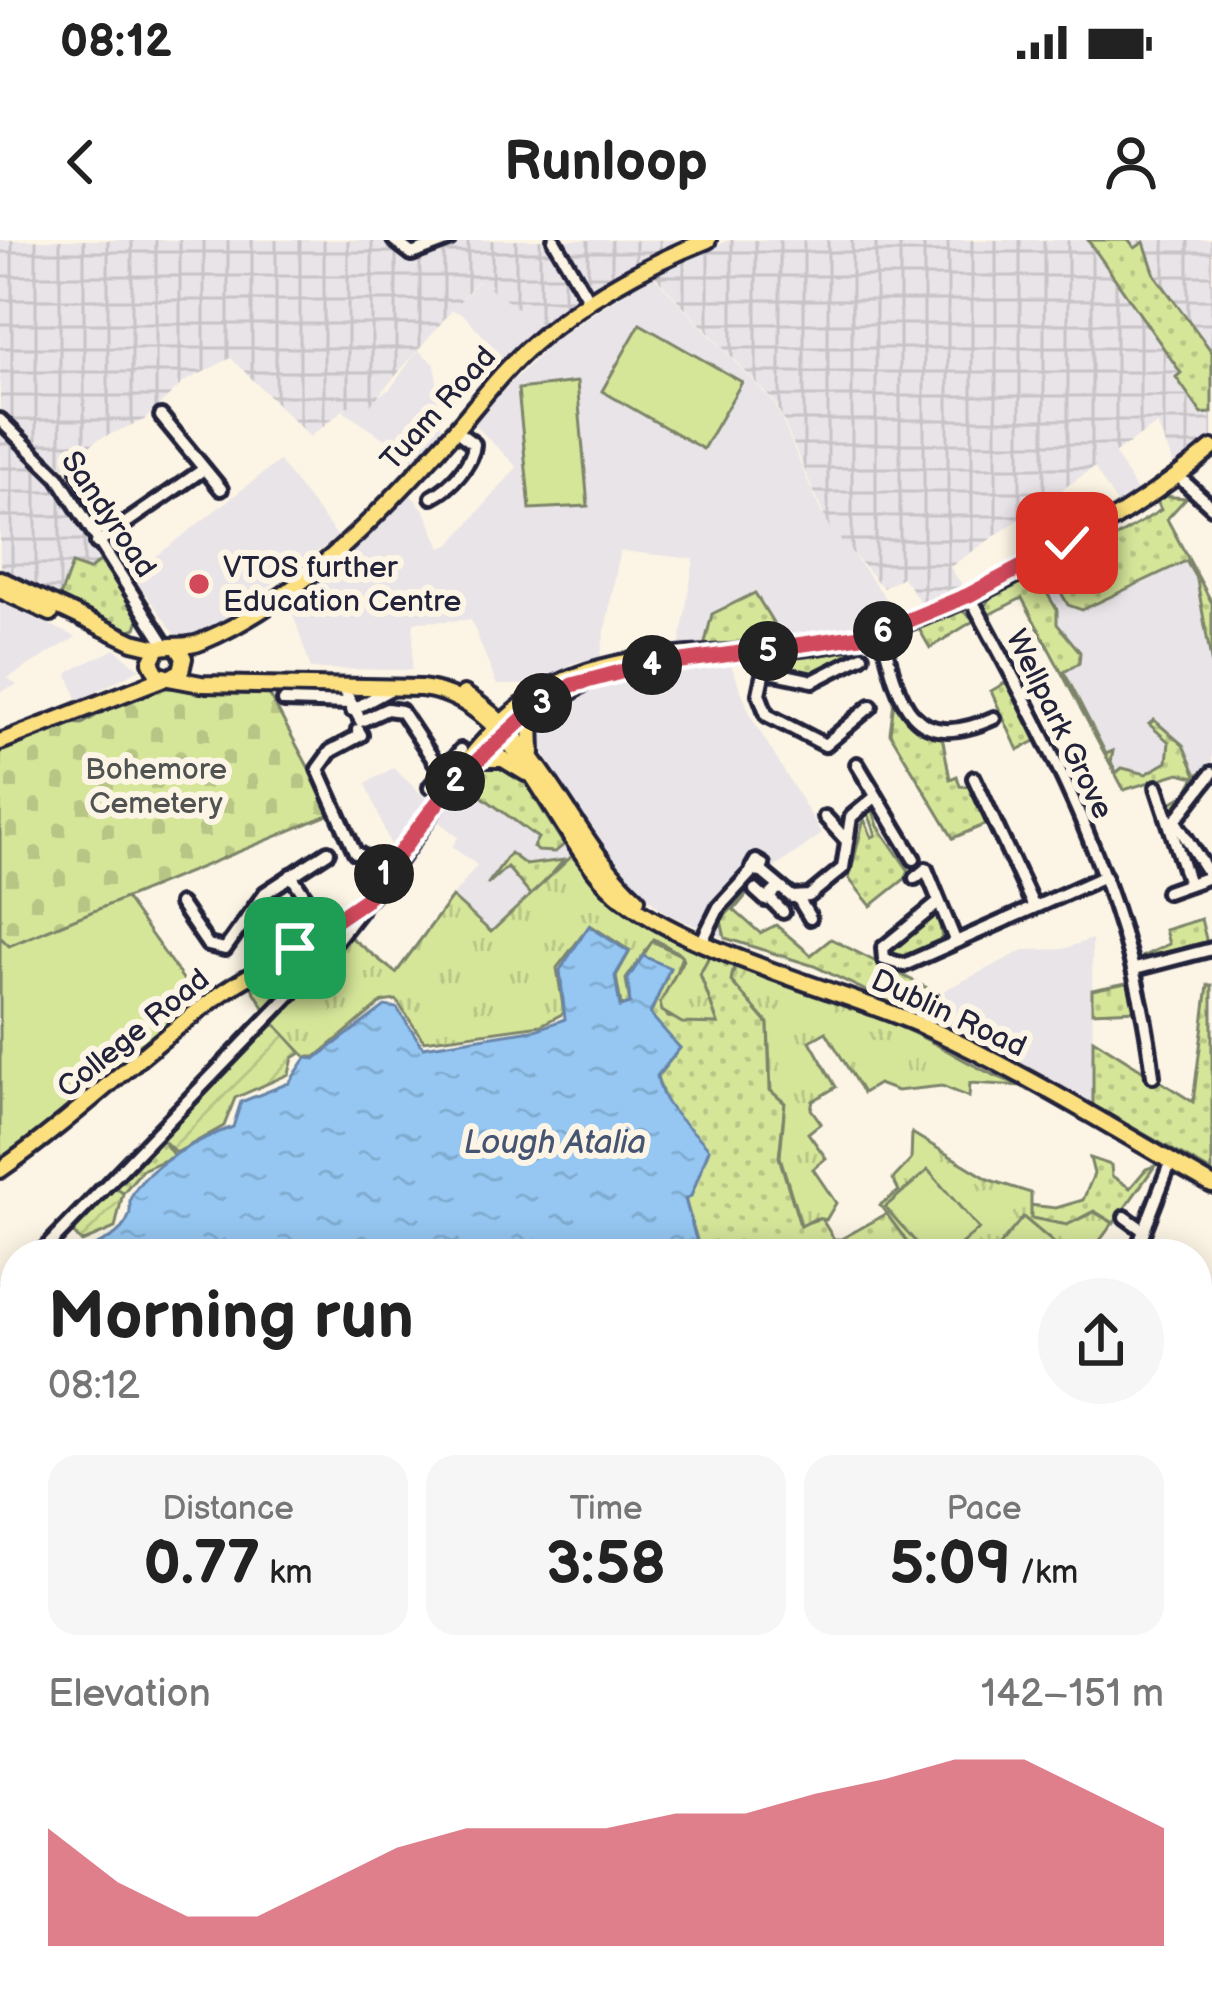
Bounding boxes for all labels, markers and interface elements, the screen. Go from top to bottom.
text: 08:12 [60,15,172,70]
icon: back [48,129,114,195]
icon: person [1098,129,1164,195]
text: Runloop [504,130,708,195]
street label: Tuam Road [374,339,504,478]
street label: Sandyroad [53,445,163,584]
pin [1016,492,1118,594]
icon: check [1034,510,1100,576]
place label: VTOS further Education Centre [223,550,461,620]
marker: VTOS further Education Centre [186,571,212,597]
pin: 6 [853,601,913,661]
text: 6 [873,611,893,651]
pin: 5 [738,621,798,681]
street label: Wellpark Grove [998,624,1120,825]
text: 5 [758,631,778,671]
pin: 4 [622,635,682,695]
text: 4 [642,645,662,685]
pin: 3 [512,673,572,733]
text: 3 [532,683,552,723]
pin: 2 [425,751,485,811]
park label: Bohemore Cemetery [85,752,227,822]
text: 2 [445,761,465,801]
pin: 1 [354,844,414,904]
text: 1 [377,854,391,894]
pin [244,897,346,999]
icon: arrive [262,915,328,981]
street label: College Road [50,962,217,1106]
street label: Dublin Road [865,962,1032,1065]
water label: Lough Atalia [464,1123,646,1163]
text: Morning run [48,1278,414,1357]
button: share [1038,1278,1164,1404]
text: 08:12 [48,1363,140,1410]
text: Distance [162,1489,294,1529]
text: Time [569,1489,643,1529]
text: Pace [946,1489,1022,1529]
text: 0.77 [143,1529,260,1601]
text: 3:58 [546,1529,666,1601]
text: 5:09 [890,1529,1011,1601]
text: km [260,1553,313,1593]
text: /km [1011,1553,1078,1593]
text: Elevation [48,1671,211,1718]
text: 142–151 m [981,1671,1164,1718]

